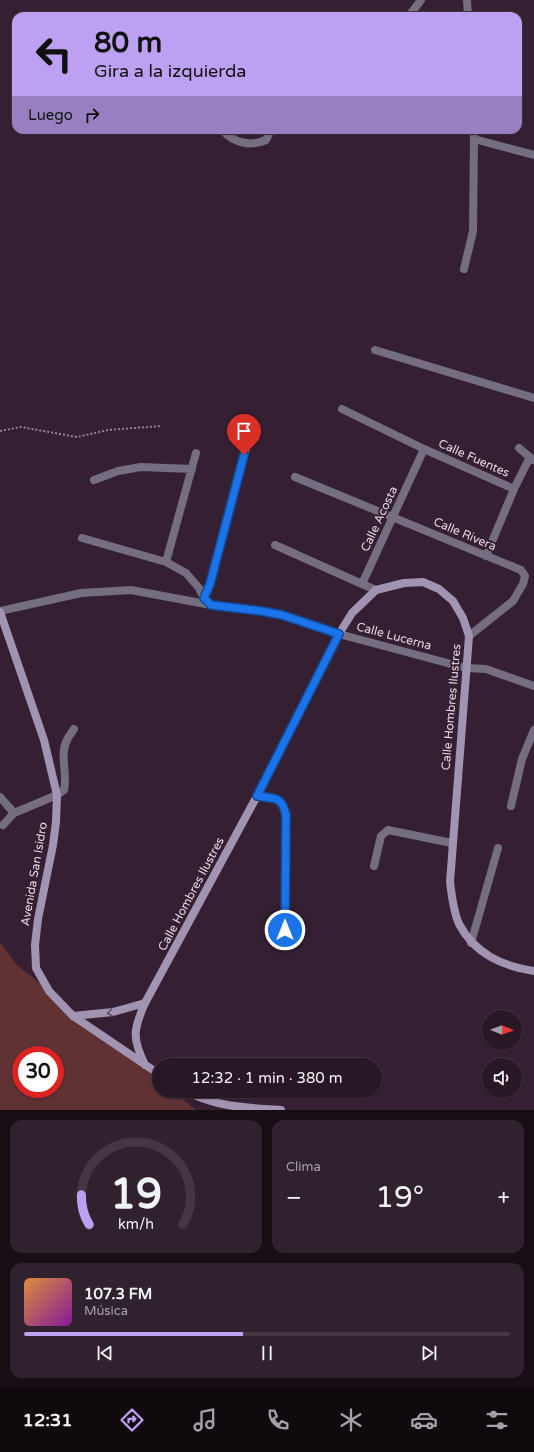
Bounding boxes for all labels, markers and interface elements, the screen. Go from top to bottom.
text: 80 m [94,26,162,60]
icon: left [28,28,80,80]
text: Gira a la izquierda [94,60,246,82]
icon: right [81,104,103,126]
text: Luego [28,106,73,124]
pin [227,414,261,455]
icon: arrive [233,420,255,442]
street label: Calle Fuentes [436,436,512,480]
street label: Calle Acosta [358,484,400,554]
street label: Calle Rivera [431,514,499,554]
street label: Calle Lucerna [355,619,433,653]
street label: Calle Hombres Ilustres [439,643,464,771]
street label: Avenida San Isidro [18,821,50,927]
street label: Calle Hombres Ilustres [155,835,227,953]
position arrow [264,909,306,951]
one-way arrow [106,1008,113,1017]
north arrow [482,1010,522,1050]
map controls [482,1010,522,1098]
speed limit sign: 30 [12,1046,64,1098]
button: sound [482,1058,522,1098]
text: 12:32 · 1 min · 380 m [192,1069,342,1087]
text: Clima [286,1159,321,1175]
text: 19 [110,1169,162,1219]
text: 19° [375,1179,424,1216]
text: − [286,1185,302,1211]
text: + [498,1185,510,1211]
text: km/h [118,1215,154,1232]
text: 107.3 FM [84,1285,152,1303]
text: Música [84,1303,128,1319]
icon: previous [94,1342,116,1364]
icon: pause [256,1342,278,1364]
icon: next [418,1342,440,1364]
icon: directions [118,1406,146,1434]
icon: music [191,1406,219,1434]
icon: phone [264,1406,292,1434]
icon: climate [337,1406,365,1434]
icon: car [410,1406,438,1434]
icon: filters [483,1406,511,1434]
text: 12:31 [23,1409,72,1431]

